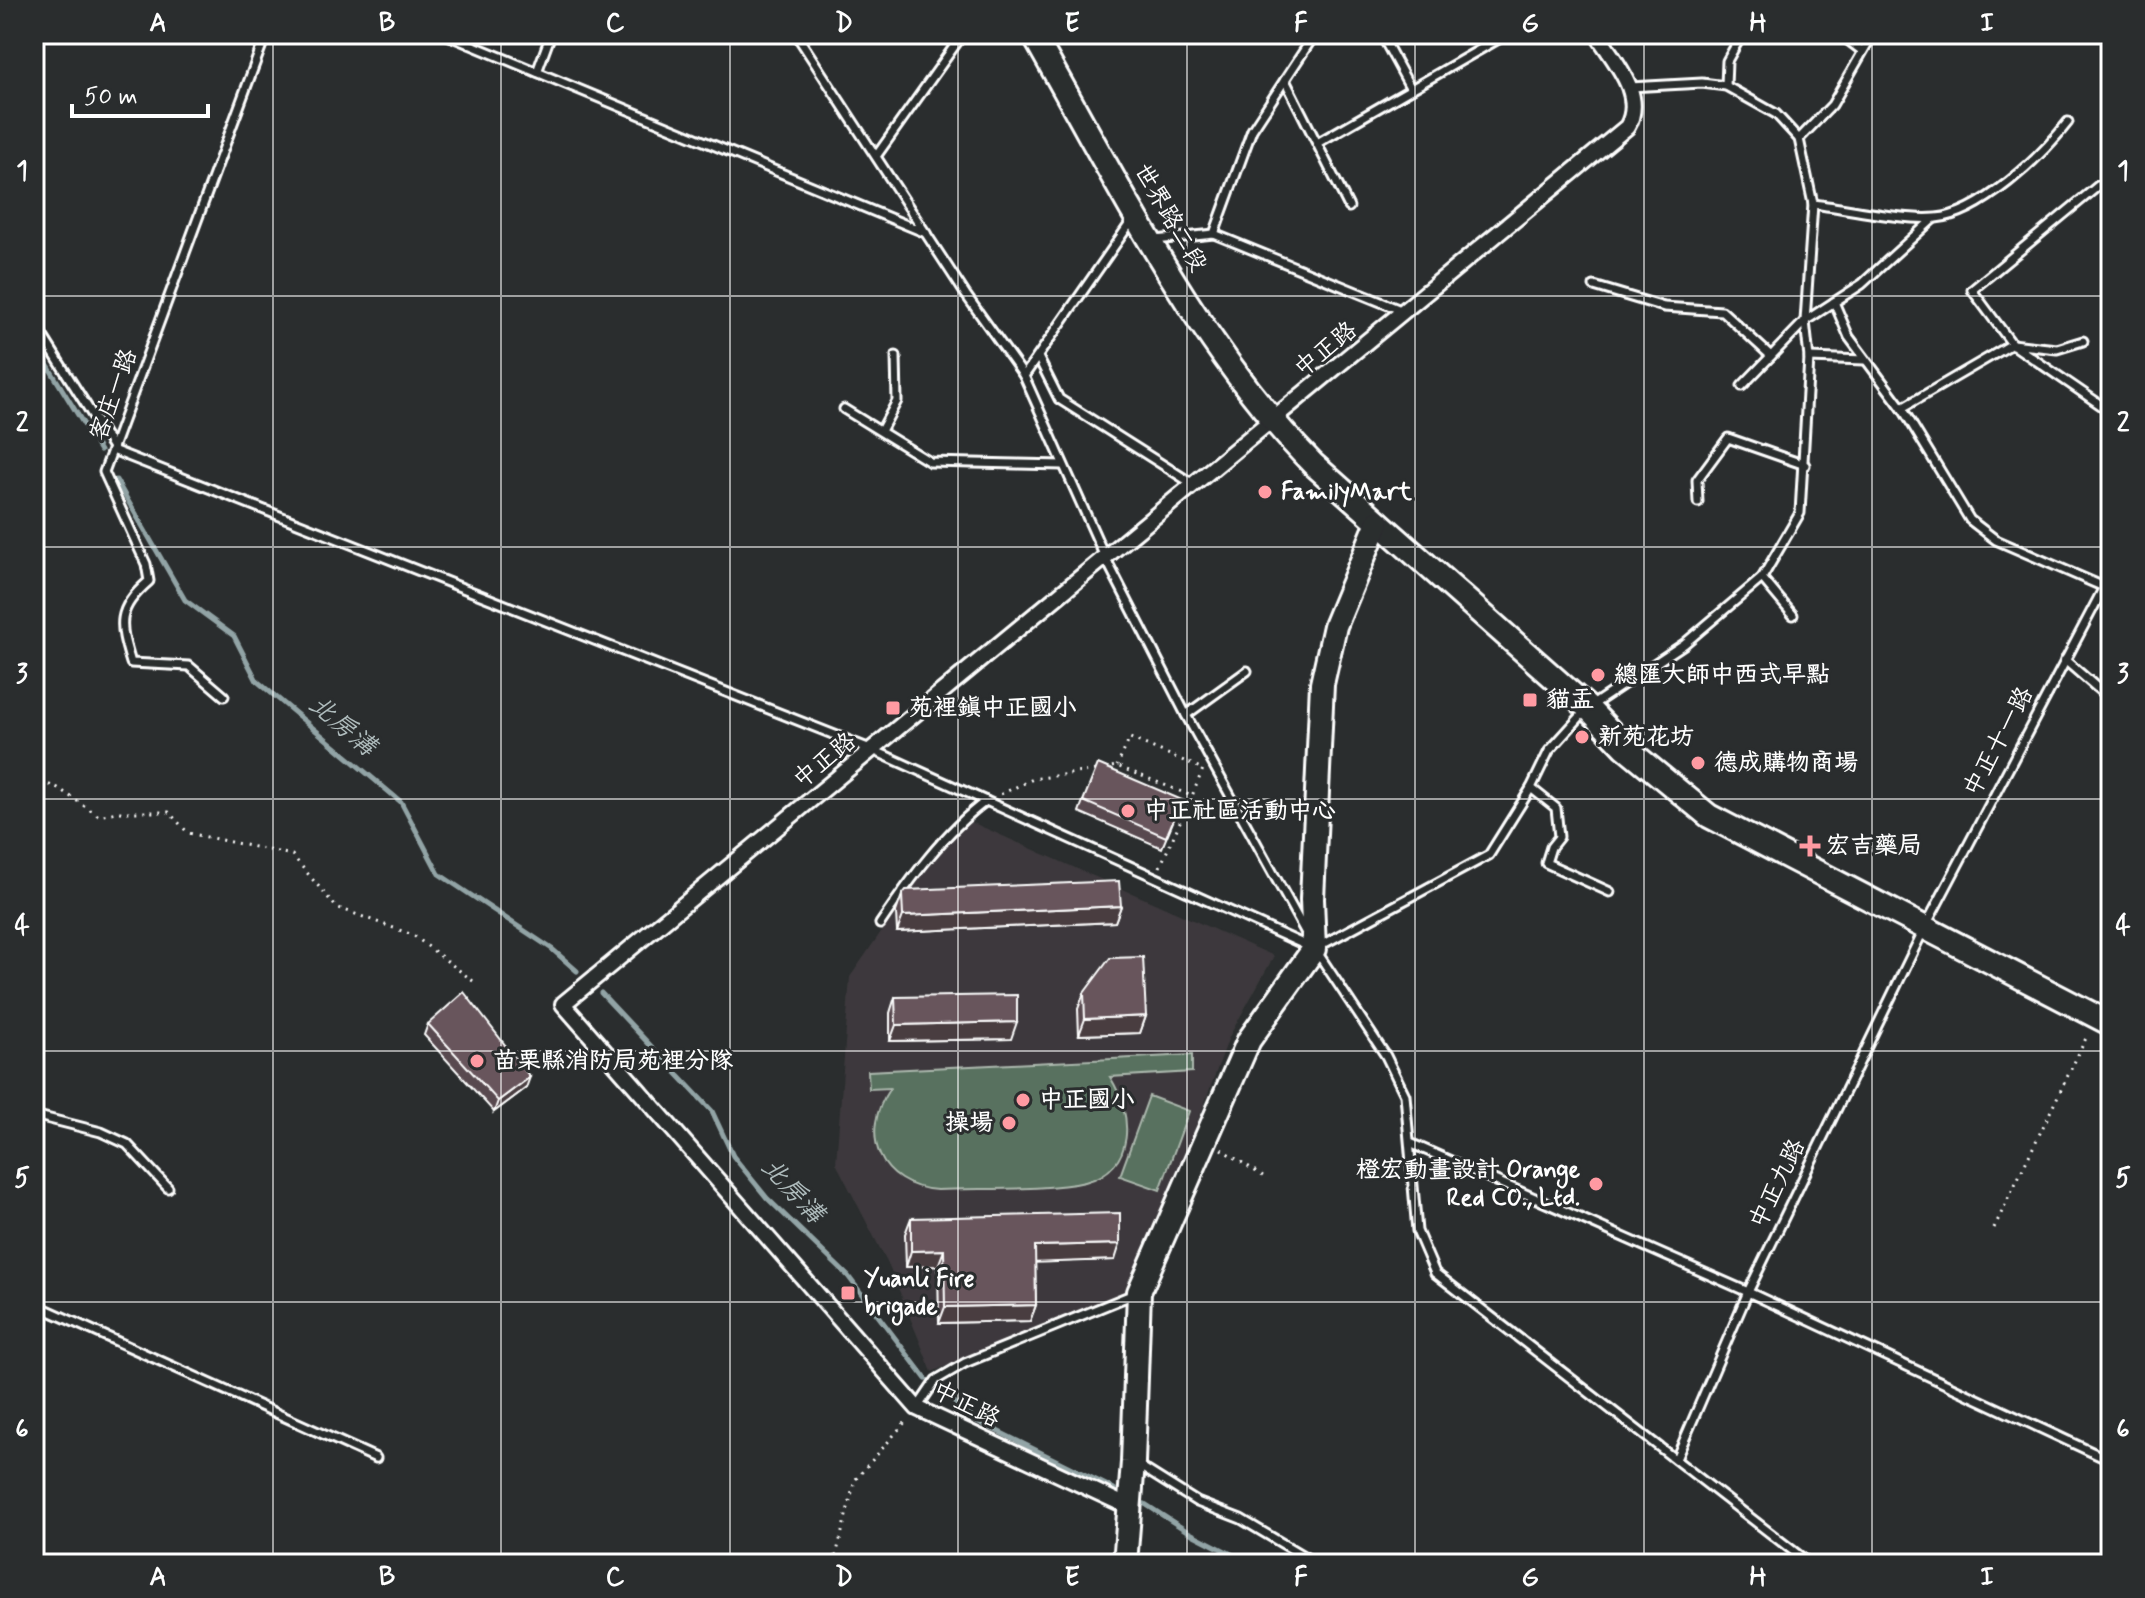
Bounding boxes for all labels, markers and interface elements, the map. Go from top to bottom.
text: A [149,7,167,41]
text: B [379,7,395,41]
text: C [606,7,625,41]
text: D [835,7,853,41]
text: E [1064,7,1080,41]
text: F [1294,7,1308,41]
text: G [1521,7,1539,41]
text: H [1750,7,1767,41]
text: I [1980,7,1994,41]
scale bar [72,68,208,118]
text: 50 m [84,82,138,113]
text: 1 [16,155,28,189]
text: 1 [2117,155,2129,189]
street label: 世界路二段 [1127,158,1213,278]
street label: 中正路 [1288,315,1364,385]
street label: 客庄一路 [83,345,145,445]
text: 2 [16,407,29,441]
text: 2 [2117,407,2130,441]
place label: FamilyMart [1281,477,1413,508]
marker: FamilyMart [1256,483,1274,501]
text: 3 [16,658,28,692]
text: 3 [2117,658,2129,692]
place label: 總匯大師中西式早點 [1614,660,1830,691]
marker: 總匯大師中西式早點 [1589,666,1607,684]
street label: 中正十一路 [1957,682,2041,802]
place label: 貓盂 [1546,685,1594,716]
water label: 北房溝 [301,688,384,765]
marker: 貓盂 [1521,691,1539,709]
place label: 苑裡鎮中正國小 [909,693,1077,724]
marker: 苑裡鎮中正國小 [884,699,902,717]
place label: 新苑花坊 [1598,722,1694,753]
street label: 中正路 [787,726,863,796]
marker: 新苑花坊 [1573,728,1591,746]
place label: 德成購物商場 [1714,748,1858,779]
marker: 德成購物商場 [1689,754,1707,772]
place label: 中正社區活動中心 [1144,796,1336,827]
marker: 中正社區活動中心 [1119,802,1137,820]
place label: 宏吉藥局 [1826,831,1922,862]
marker: 宏吉藥局 [1801,837,1819,855]
text: 4 [14,910,30,944]
text: 4 [2115,910,2131,944]
place label: 苗栗縣消防局苑裡分隊 [493,1046,734,1077]
marker: 苗栗縣消防局苑裡分隊 [468,1052,486,1070]
place label: 中正國小 [1039,1085,1135,1116]
marker: 中正國小 [1014,1091,1032,1109]
place label: 操場 [945,1108,993,1139]
marker: 操場 [1000,1114,1018,1132]
street label: 中正九路 [1743,1134,1813,1234]
water label: 北房溝 [753,1151,832,1233]
place label: 橙宏動畫設計 Orange Red CO., Ltd. [1356,1155,1581,1214]
text: 5 [14,1162,30,1196]
text: 5 [2115,1162,2131,1196]
marker: 橙宏動畫設計 Orange Red CO., Ltd. [1587,1175,1605,1193]
place label: Yuanli Fire brigade [864,1264,975,1326]
marker: Yuanli Fire brigade [839,1284,857,1302]
street label: 中正路 [927,1375,1005,1435]
text: 6 [15,1413,29,1447]
text: 6 [2116,1413,2130,1447]
text: A [149,1561,167,1595]
text: B [379,1561,395,1595]
text: C [606,1561,625,1595]
text: D [835,1561,853,1595]
text: E [1064,1561,1080,1595]
text: F [1294,1561,1308,1595]
text: G [1521,1561,1539,1595]
text: H [1750,1561,1767,1595]
text: I [1980,1561,1994,1595]

